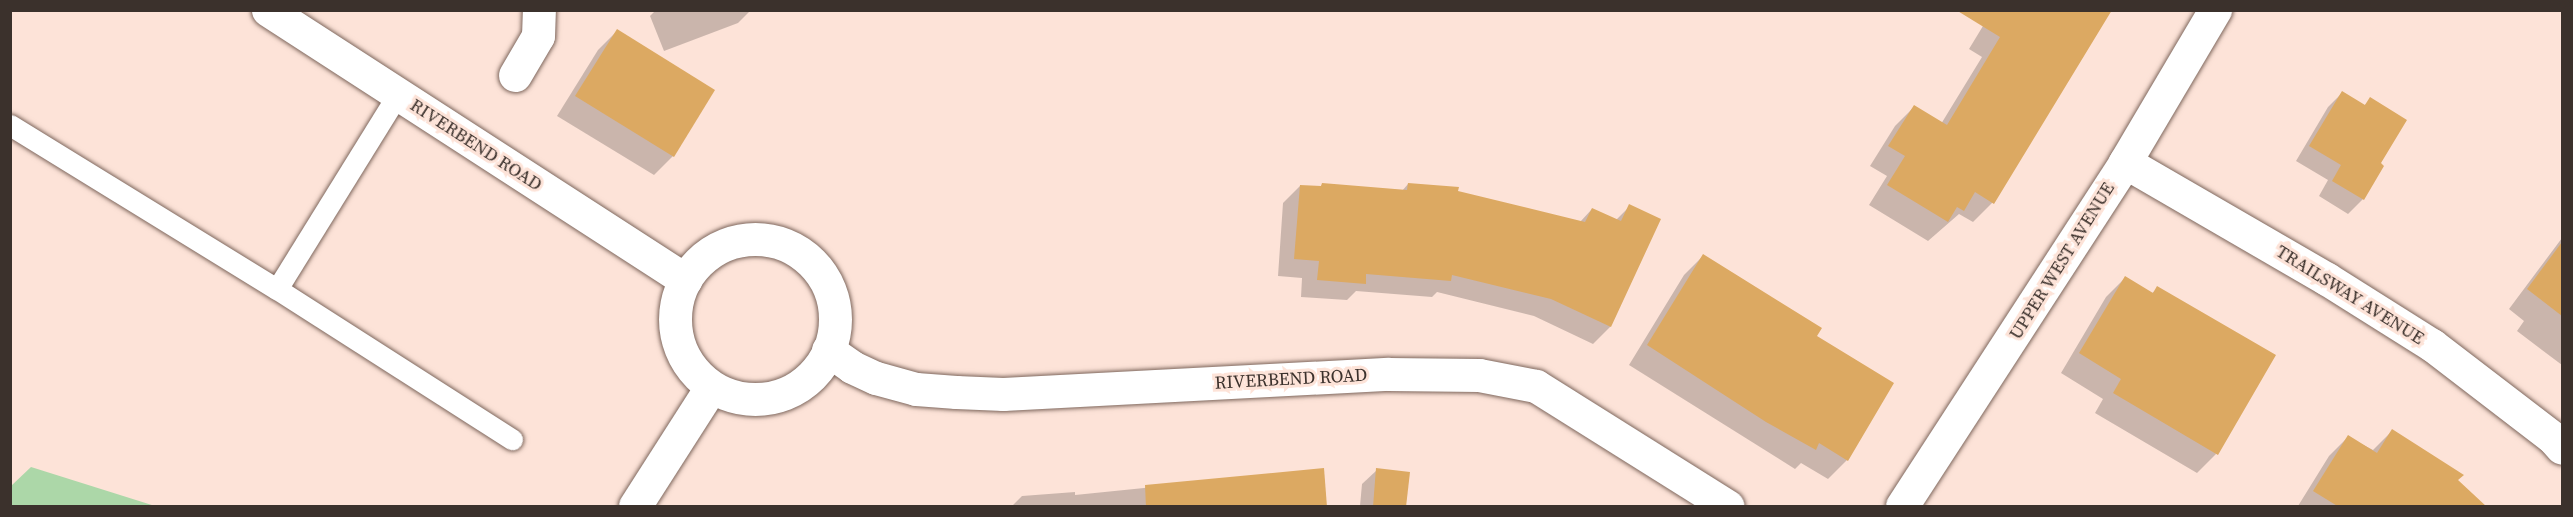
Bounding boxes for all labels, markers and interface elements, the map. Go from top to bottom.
street label: RIVERBEND ROAD [406,94,546,196]
street label: UPPER WEST AVENUE [2005,178,2119,344]
street label: TRAILSWAY AVENUE [2272,241,2428,349]
street label: RIVERBEND ROAD [1214,364,1368,394]

